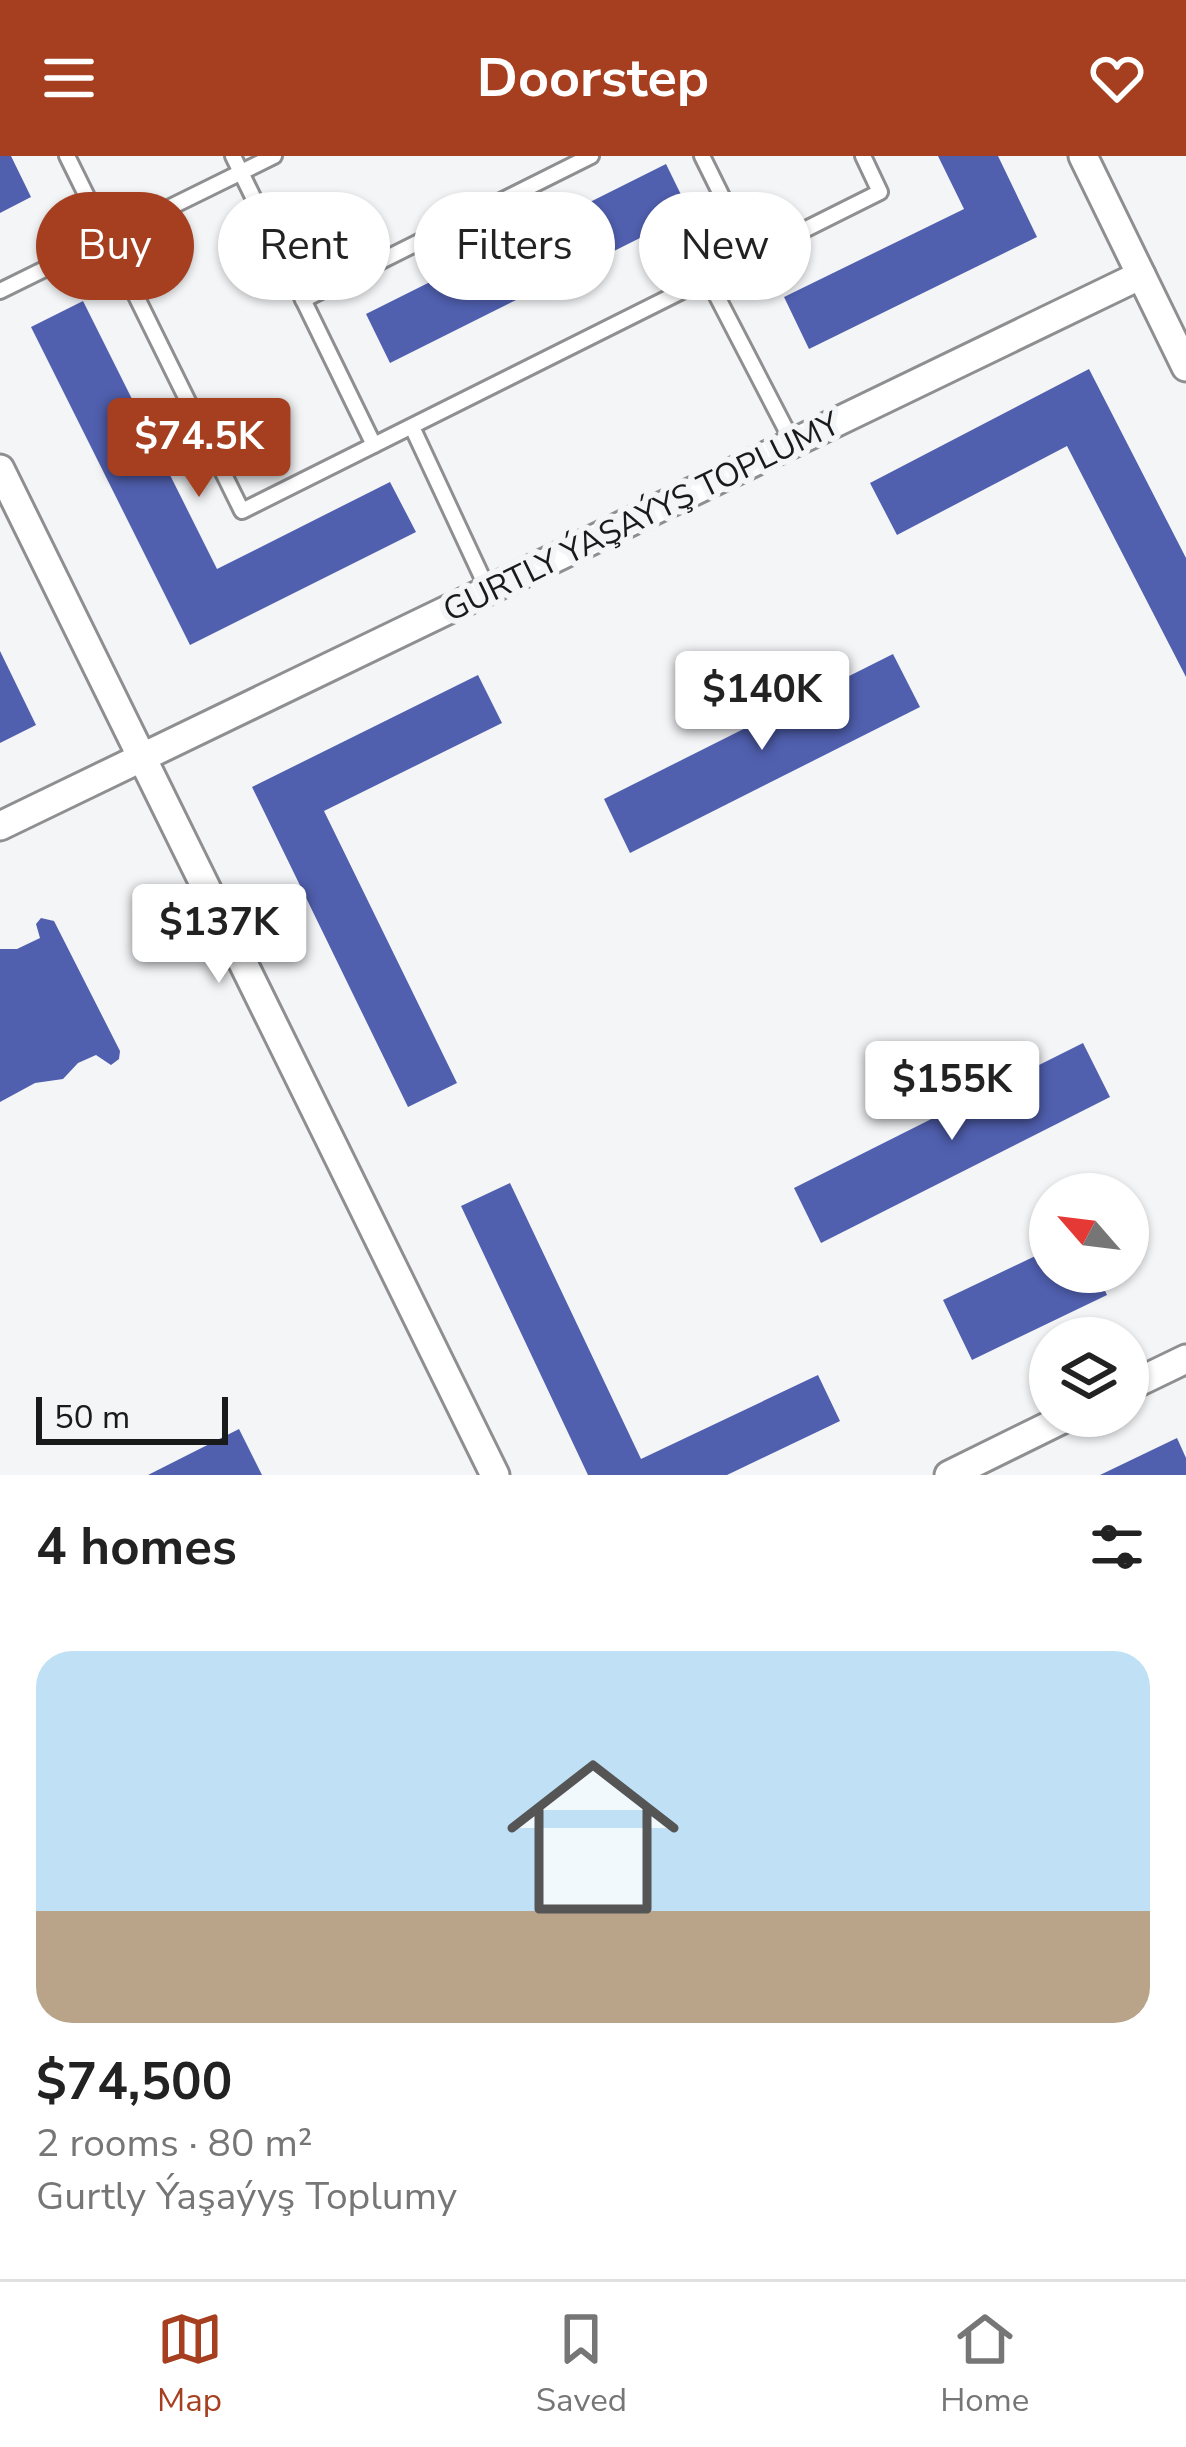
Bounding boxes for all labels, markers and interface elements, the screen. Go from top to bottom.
text: Doorstep [477,41,709,115]
icon: menu [36,45,102,111]
icon: heart [1084,45,1150,111]
chip: Buy [36,192,194,300]
chip: Rent [218,192,390,300]
chip: Filters [414,192,615,300]
chip: New [639,192,811,300]
pin: $74.5K [101,398,297,500]
street label: GURTLY ÝAŞAÝYŞ TOPLUMY [436,401,849,633]
text: $74.5K [134,410,264,463]
pin: $140K [678,651,846,753]
text: $140K [702,663,822,716]
pin: $137K [135,884,303,986]
text: $137K [159,896,279,949]
pin: $155K [868,1041,1036,1143]
text: $155K [892,1053,1012,1106]
north arrow [1029,1173,1149,1293]
map controls [1029,1173,1149,1437]
button: layers [1029,1317,1149,1437]
scale bar [36,1391,228,1444]
text: 50 m [54,1395,130,1440]
text: 4 homes [36,1512,237,1582]
icon: filters [1084,1514,1150,1580]
icon: home [485,1729,701,1945]
text: $74,500 [36,2047,232,2117]
text: 2 rooms · 80 m² [36,2117,313,2170]
text: Gurtly Ýaşaýyş Toplumy [36,2170,457,2223]
tab: Map [157,2306,223,2423]
tab: Saved [536,2306,627,2423]
tab: Home [940,2306,1029,2423]

